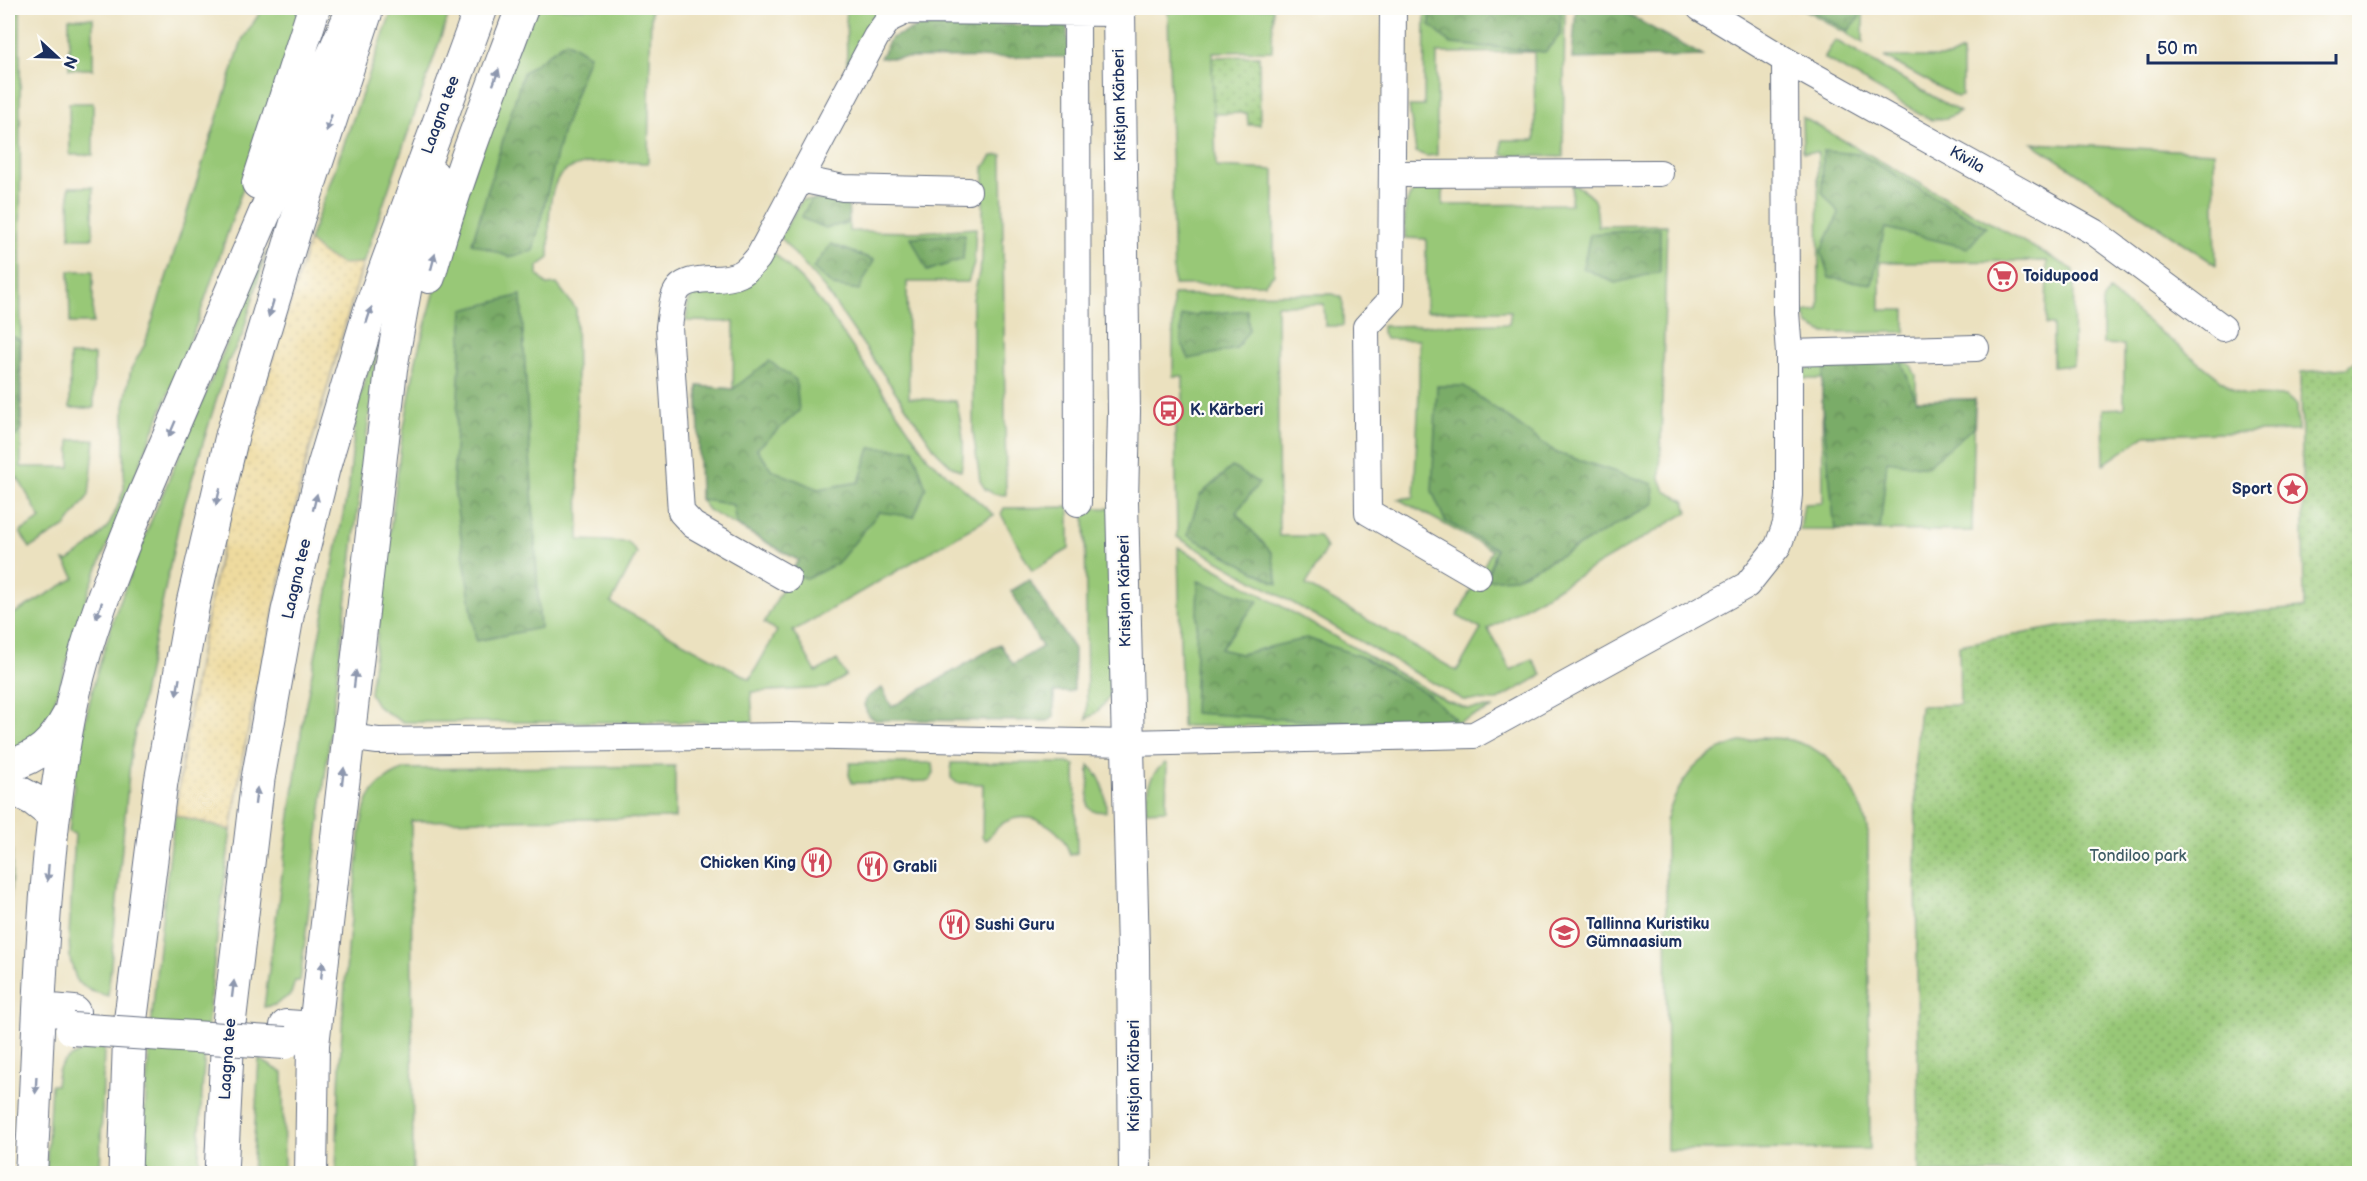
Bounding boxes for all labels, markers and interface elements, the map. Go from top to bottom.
north arrow [27,27,87,87]
scale bar [2148,27,2336,65]
text: 50 m [2157,38,2198,59]
street label: Kristjan Kärberi [1110,49,1130,161]
text: N [58,53,81,71]
one-way arrow [492,68,502,86]
street label: Laagna tee [418,73,464,157]
one-way arrow [324,114,333,132]
street label: Kivila [1946,142,1988,178]
one-way arrow [429,252,438,270]
supermarket icon: Toidupood [1986,260,2018,292]
place label: Toidupood [2023,267,2098,286]
one-way arrow [266,300,275,318]
one-way arrow [365,306,374,324]
bus stop icon: K. Kärberi [1153,394,1185,426]
place label: K. Kärberi [1190,401,1263,420]
one-way arrow [167,420,176,438]
place icon: Sport [2277,473,2309,505]
place label: Sport [2232,480,2273,499]
one-way arrow [213,487,222,506]
one-way arrow [311,493,321,511]
street label: Kristjan Kärberi [1115,535,1135,647]
street label: Laagna tee [279,536,316,621]
one-way arrow [94,601,104,619]
one-way arrow [351,669,360,688]
one-way arrow [173,678,182,697]
one-way arrow [339,767,348,786]
one-way arrow [251,786,261,805]
restaurant icon: Chicken King [801,847,833,879]
park label: Tondiloo park [2090,847,2187,866]
restaurant icon: Grabli [856,851,888,883]
place label: Chicken King [700,854,796,873]
place label: Grabli [893,858,937,877]
one-way arrow [43,864,52,883]
restaurant icon: Sushi Guru [938,909,970,941]
place label: Tallinna Kuristiku Gümnaasium [1586,915,1710,952]
place label: Sushi Guru [975,916,1055,935]
school or university icon: Tallinna Kuristiku Gümnaasium [1549,917,1581,949]
one-way arrow [317,961,327,980]
one-way arrow [228,980,238,999]
street label: Laagna tee [216,1017,240,1101]
street label: Kristjan Kärberi [1125,1020,1144,1132]
one-way arrow [32,1075,41,1094]

